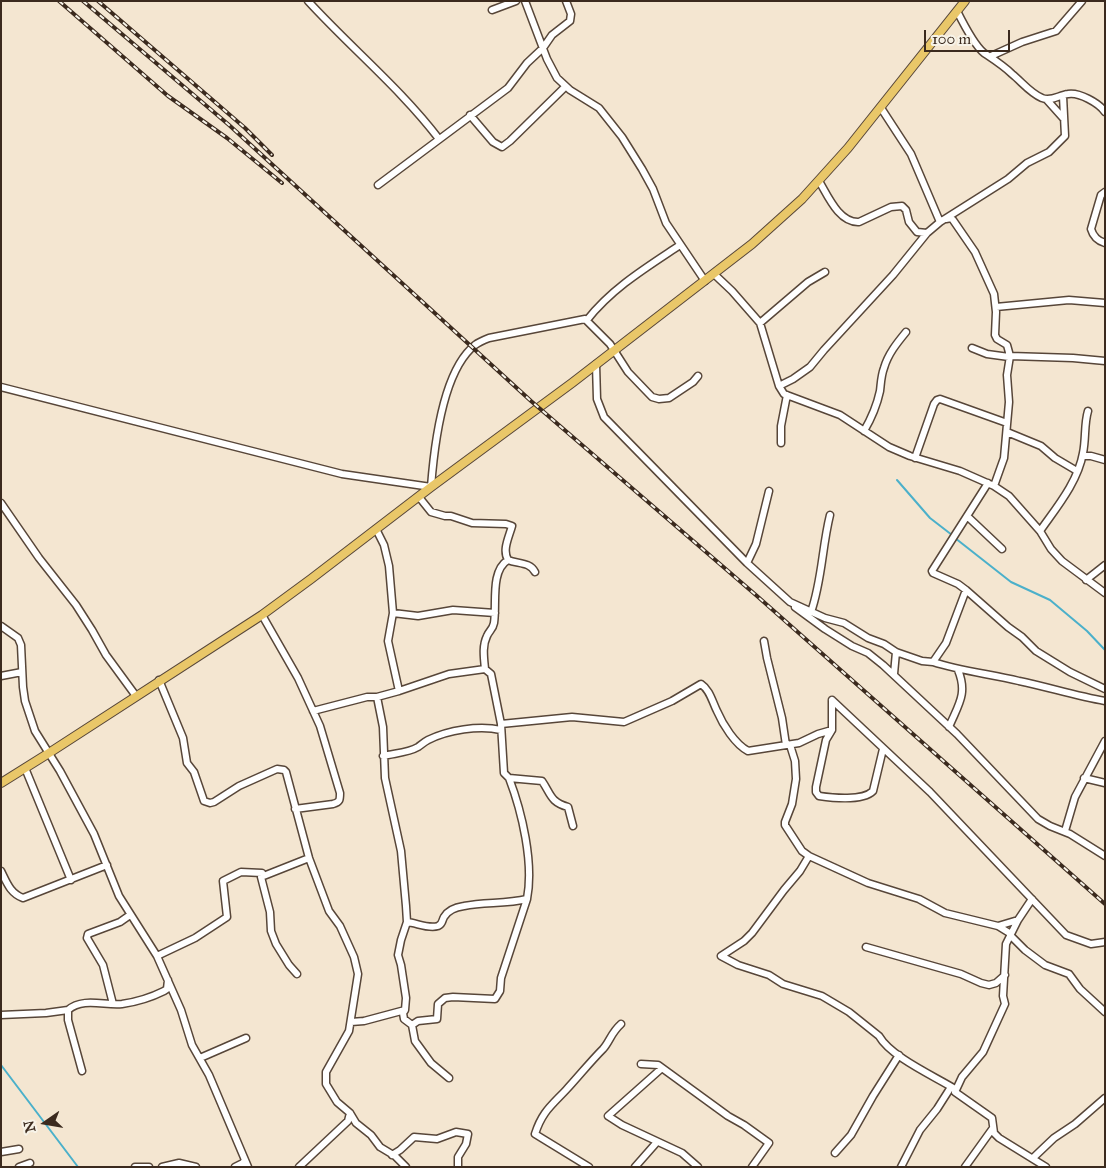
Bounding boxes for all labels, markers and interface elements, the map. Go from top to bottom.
scale bar [926,20,1012,52]
text: 100 m [932,30,971,48]
north arrow [20,1098,70,1148]
text: N [20,1119,40,1134]

